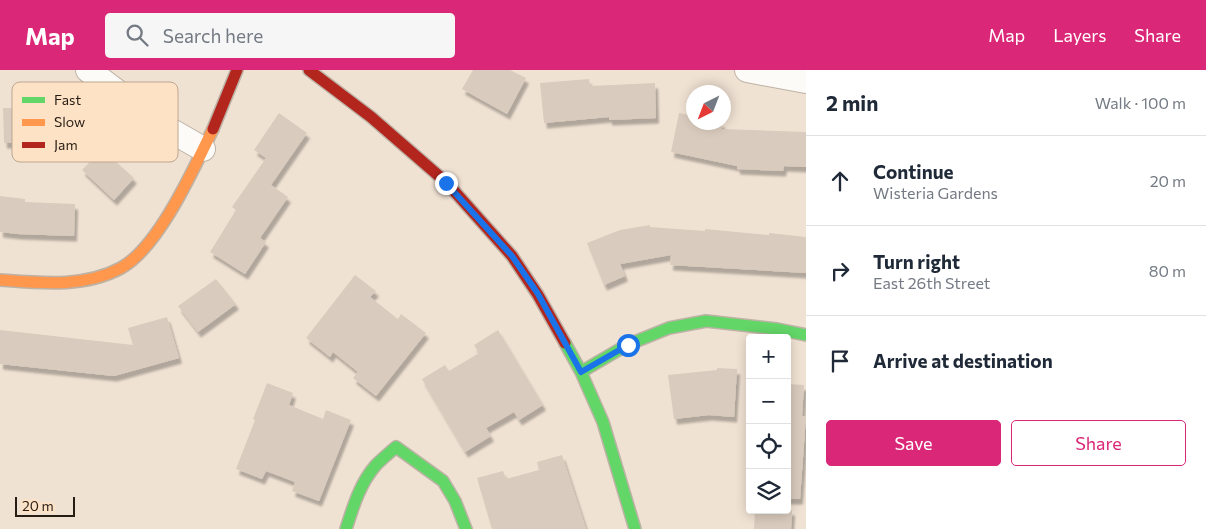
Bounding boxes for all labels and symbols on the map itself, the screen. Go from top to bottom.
legend [12,82,178,162]
north arrow [686,85,731,130]
text: Fast [54,91,81,108]
text: Slow [54,113,85,130]
text: Jam [54,136,78,153]
route end [435,172,458,195]
route start [617,334,640,357]
scale bar [15,494,75,517]

